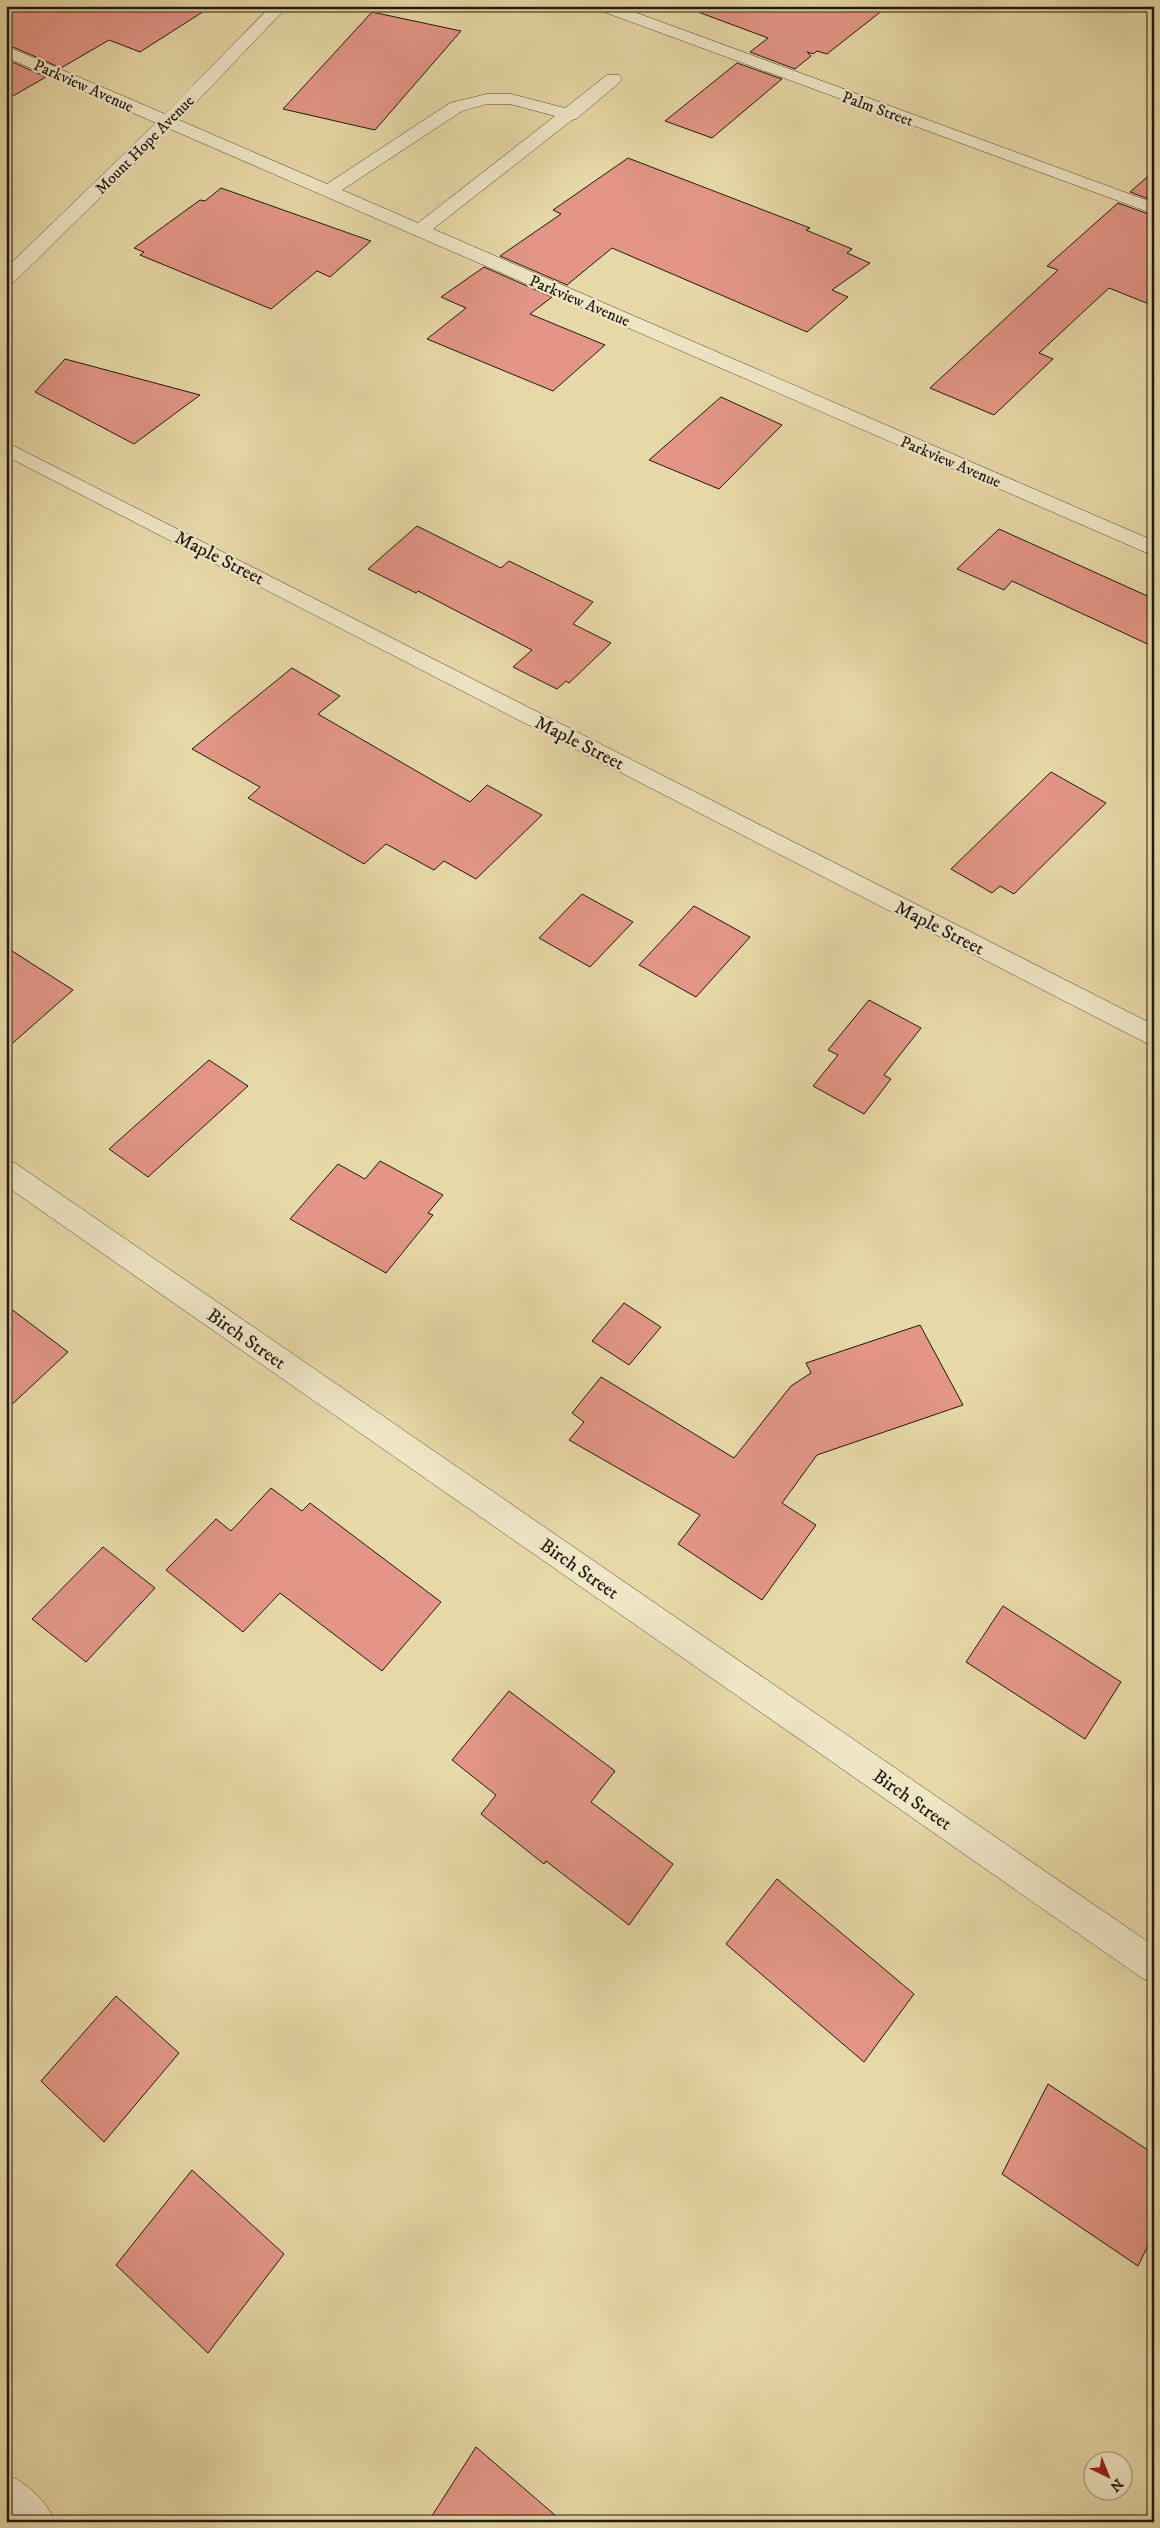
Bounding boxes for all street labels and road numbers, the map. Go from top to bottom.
street label: Parkview Avenue [30,55,137,117]
street label: Palm Street [839,87,916,131]
street label: Mount Hope Avenue [91,91,199,198]
street label: Parkview Avenue [526,271,633,331]
street label: Parkview Avenue [897,432,1004,492]
street label: Maple Street [171,526,268,591]
street label: Maple Street [531,711,628,776]
street label: Maple Street [891,896,988,961]
street label: Birch Street [202,1304,290,1375]
street label: Birch Street [535,1534,623,1605]
street label: Birch Street [868,1765,956,1836]

